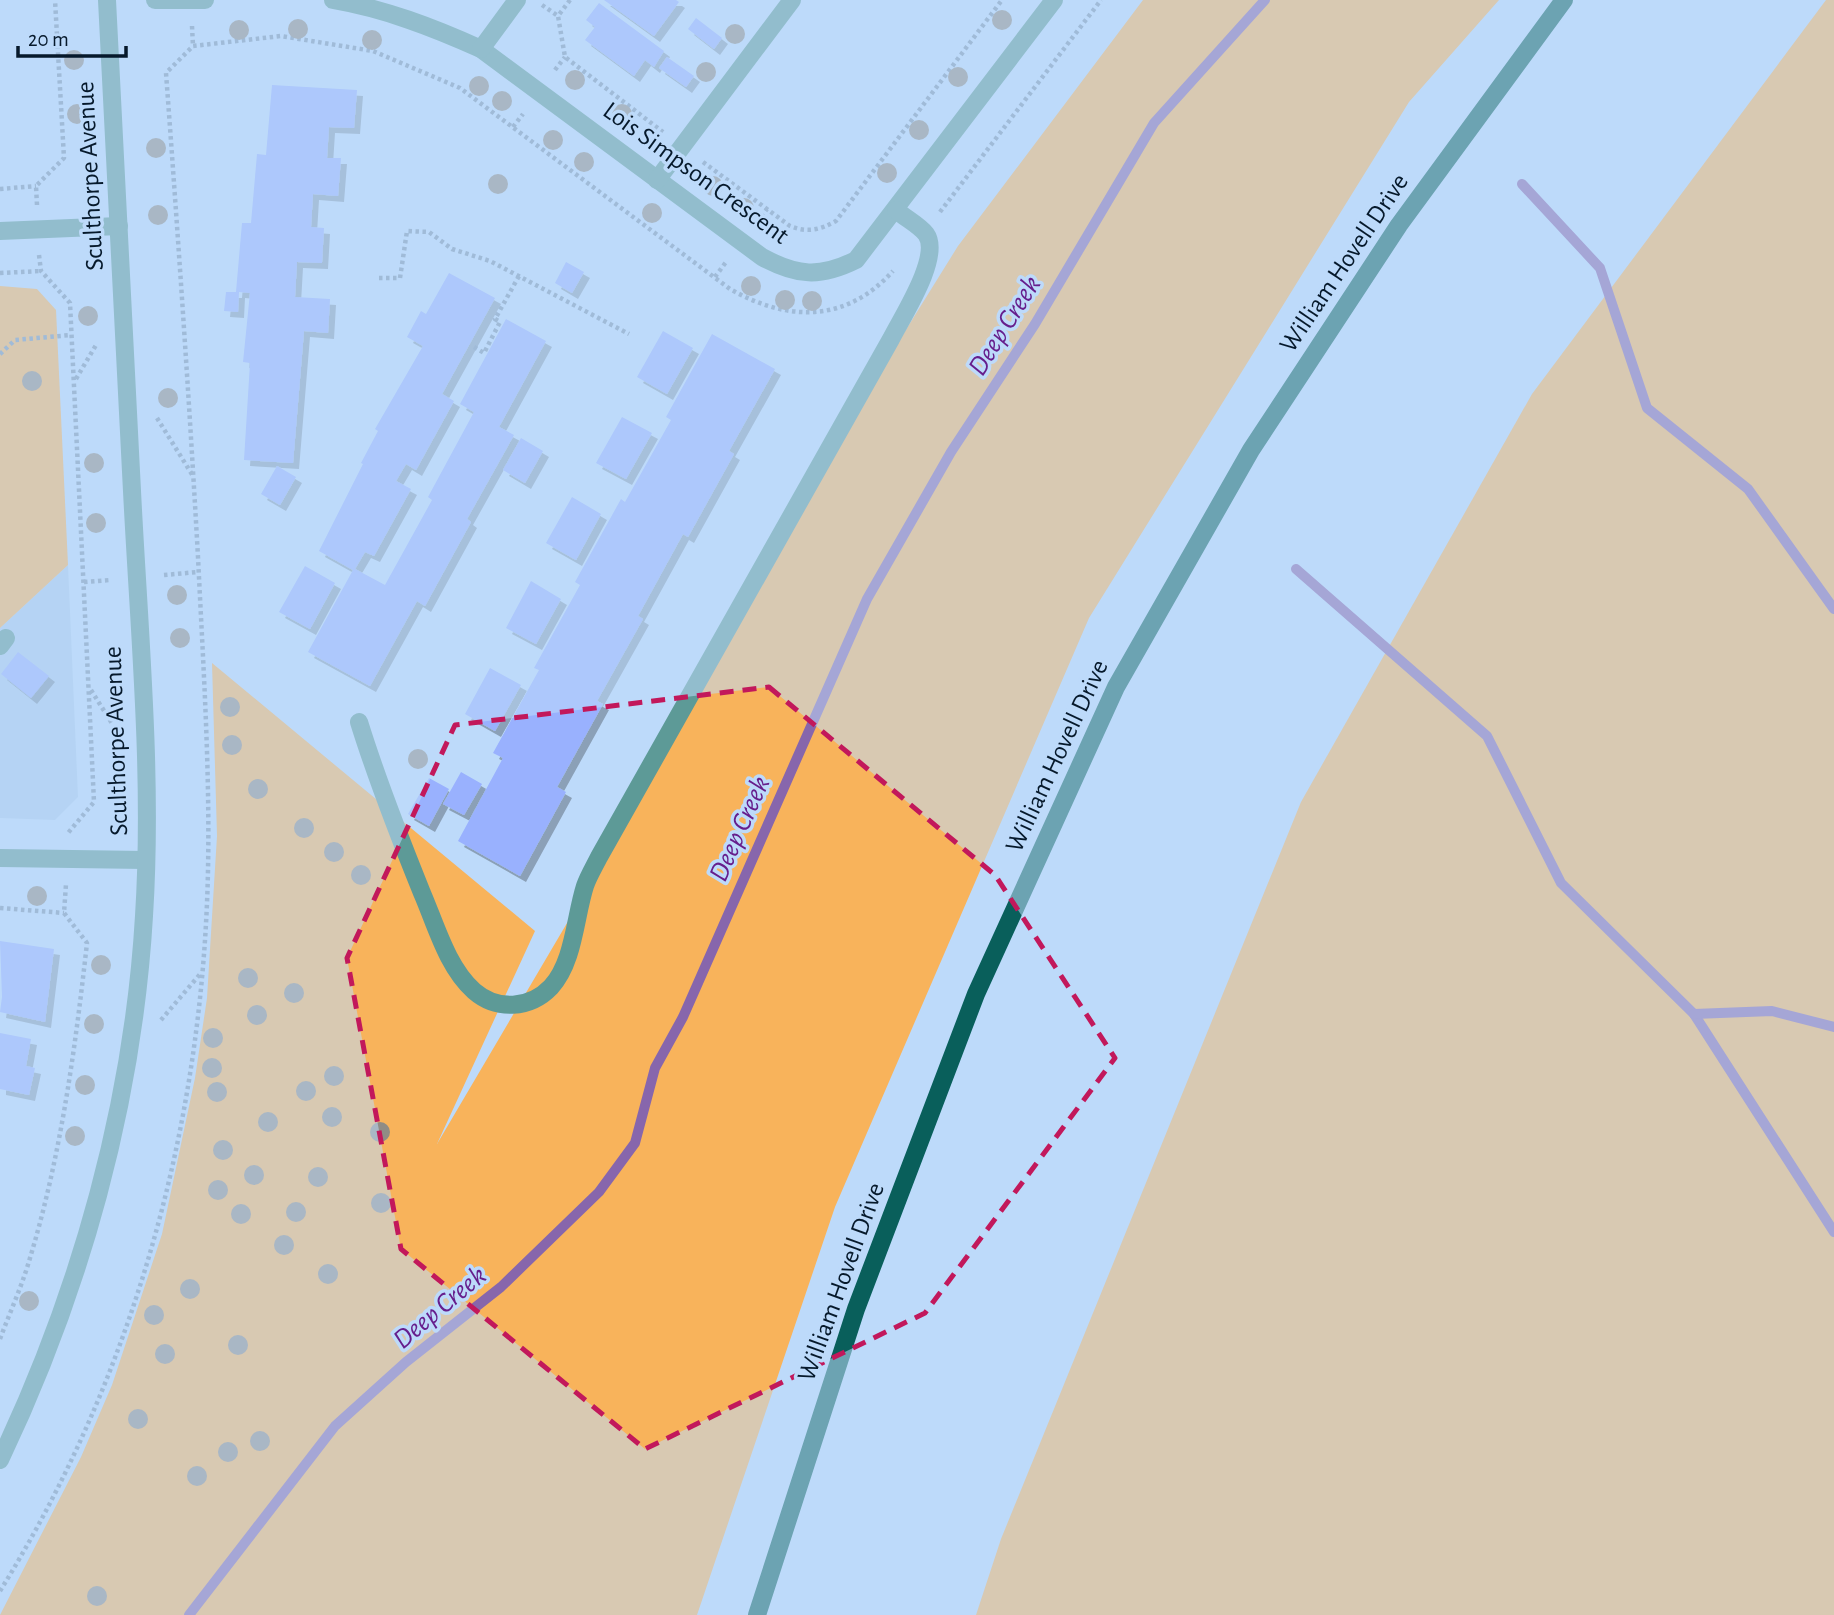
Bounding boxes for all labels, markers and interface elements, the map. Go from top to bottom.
scale bar [18,14,126,58]
text: 20 m [28,29,69,50]
street label: Sculthorpe Avenue [72,81,108,271]
street label: Lois Simpson Crescent [598,97,794,249]
street label: William Hovell Drive [1275,169,1413,357]
water label: Deep Creek [964,271,1046,381]
street label: Sculthorpe Avenue [100,646,132,836]
street label: William Hovell Drive [1001,656,1113,856]
water label: Deep Creek [705,772,775,886]
street label: William Hovell Drive [793,1179,889,1385]
water label: Deep Creek [388,1261,492,1355]

